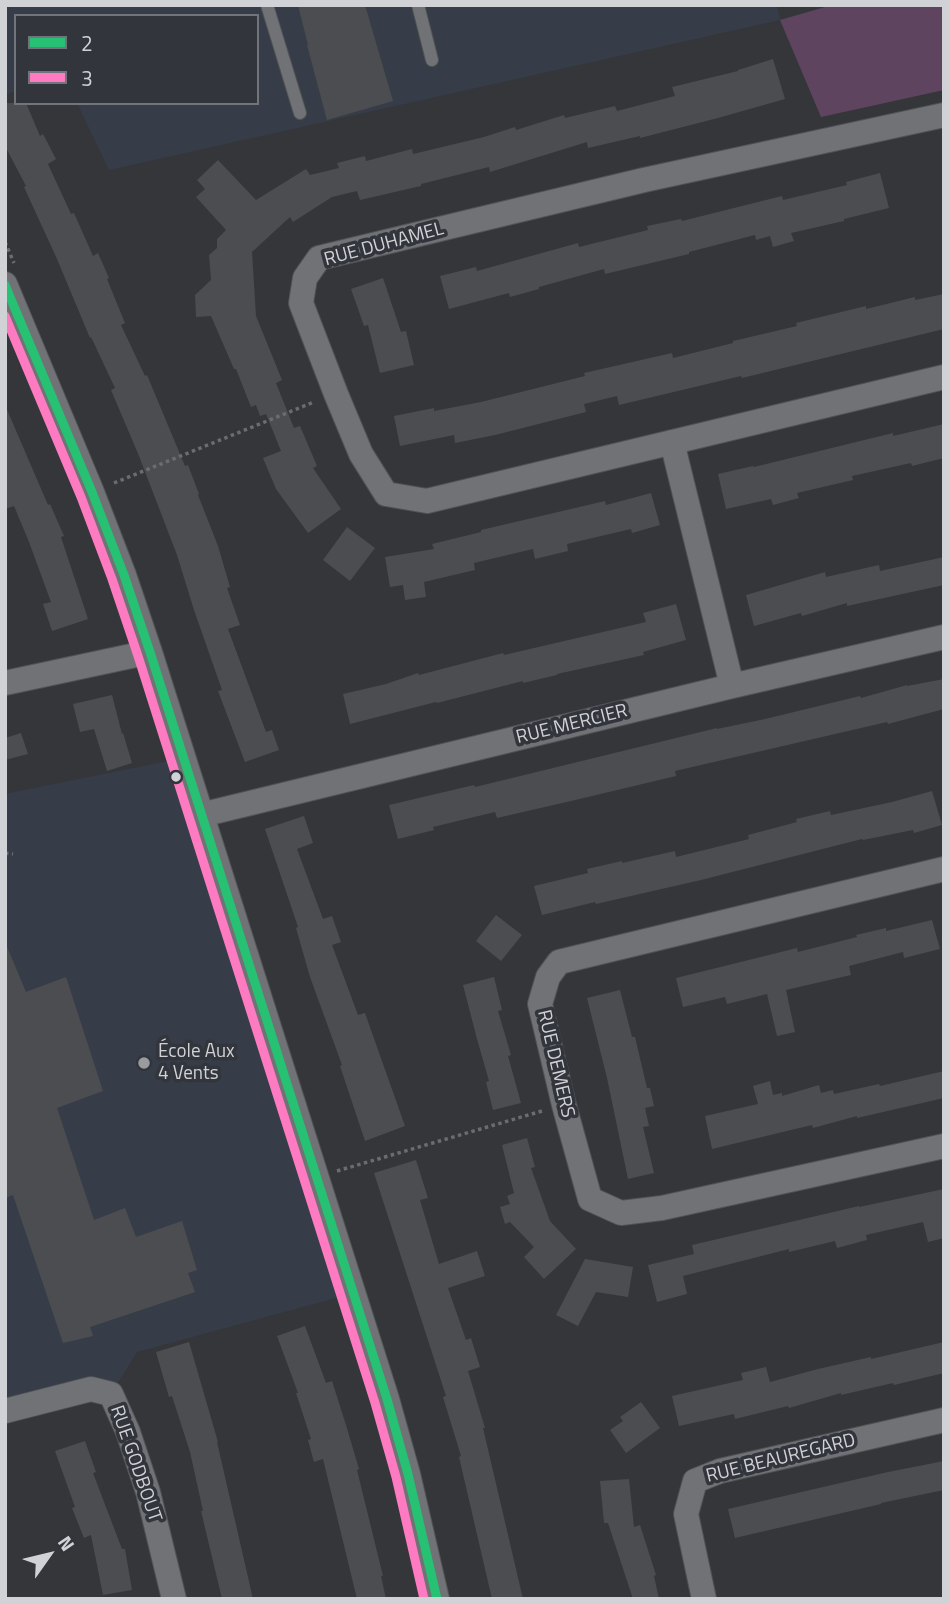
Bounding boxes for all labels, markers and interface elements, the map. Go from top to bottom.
legend [14,14,259,105]
text: 2 [81,27,93,59]
text: 3 [81,62,93,94]
street label: RUE DUHAMEL [322,218,446,272]
street label: RUE MERCIER [514,700,630,750]
unlabelled marker [169,770,183,784]
street label: RUE DEMERS [532,1008,578,1120]
place label: École Aux 4 Vents [158,1041,235,1085]
marker: École Aux 4 Vents [136,1055,152,1071]
street label: RUE GODBOUT [104,1403,166,1525]
street label: RUE BEAUREGARD [704,1429,858,1489]
north arrow [14,1520,84,1590]
text: N [51,1529,83,1557]

